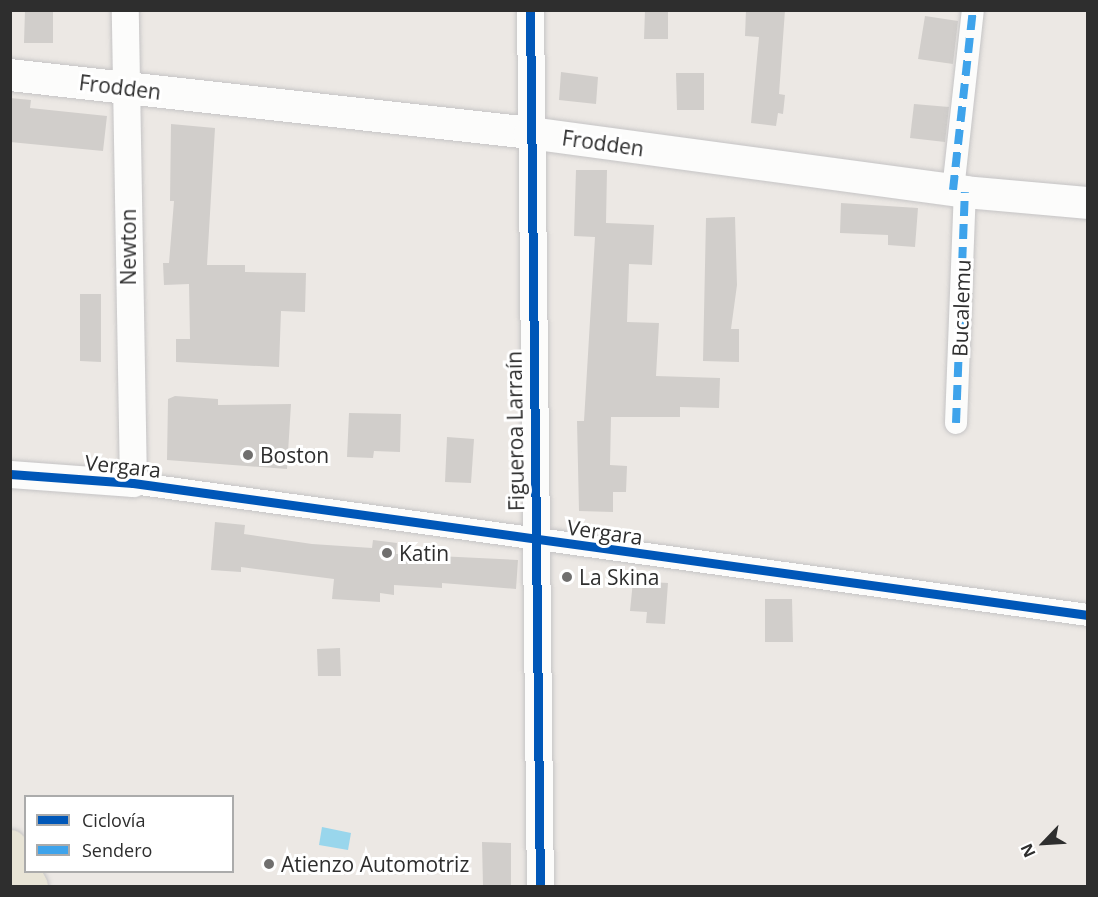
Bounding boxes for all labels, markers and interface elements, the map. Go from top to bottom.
street label: Frodden [78,69,162,105]
street label: Frodden [560,125,646,161]
street label: Newton [115,209,141,285]
street label: Bucalemu [947,259,975,357]
street label: Figueroa Larraín [501,351,529,511]
place label: Boston [260,442,329,468]
marker: Boston [241,448,255,462]
street label: Vergara [84,449,162,483]
street label: Vergara [566,514,644,550]
place label: Katin [399,540,449,566]
marker: Katin [380,546,394,560]
place label: La Skina [579,564,659,590]
marker: La Skina [560,570,574,584]
legend [24,795,234,873]
text: Ciclovía [82,808,145,832]
north arrow [1014,813,1074,873]
text: Sendero [82,838,152,862]
text: N [1015,840,1040,861]
place label: Atienzo Automotriz [281,851,469,877]
marker: Atienzo Automotriz [262,857,276,871]

